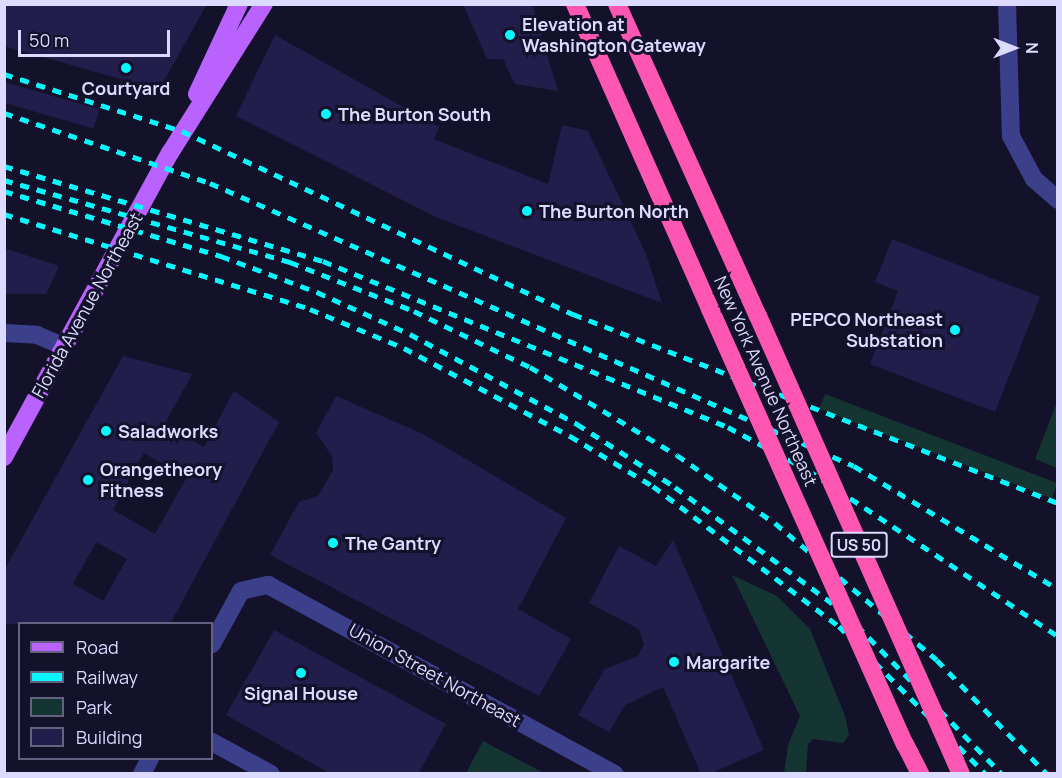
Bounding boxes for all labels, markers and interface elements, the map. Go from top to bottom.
place label: Elevation at Washington Gateway [522,14,706,57]
scale bar [21,18,172,56]
north arrow [984,18,1044,78]
text: 50 m [29,28,69,52]
marker: Elevation at Washington Gateway [503,28,517,42]
text: N [1021,42,1043,54]
marker: Courtyard [119,61,133,75]
place label: Courtyard [82,77,170,99]
place label: The Burton South [338,103,491,125]
marker: The Burton South [319,107,333,121]
place label: The Burton North [539,200,689,222]
marker: The Burton North [520,204,534,218]
street label: Florida Avenue Northeast [27,209,147,401]
street label: New York Avenue Northeast [710,273,822,489]
place label: PEPCO Northeast Substation [790,309,943,352]
marker: PEPCO Northeast Substation [948,323,962,337]
place label: Saladworks [118,420,218,442]
marker: Saladworks [99,424,113,438]
place label: Orangetheory Fitness [100,459,222,502]
marker: Orangetheory Fitness [81,473,95,487]
place label: The Gantry [345,532,441,554]
road number: US 50 [830,532,888,558]
marker: The Gantry [326,536,340,550]
street label: Union Street Northeast [345,619,525,731]
legend [18,622,213,760]
text: Road [76,635,119,659]
place label: Margarite [686,651,770,673]
marker: Margarite [667,655,681,669]
text: Railway [76,665,138,689]
marker: Signal House [294,666,308,680]
place label: Signal House [244,682,358,704]
text: Park [76,695,112,719]
text: Building [76,725,142,749]

